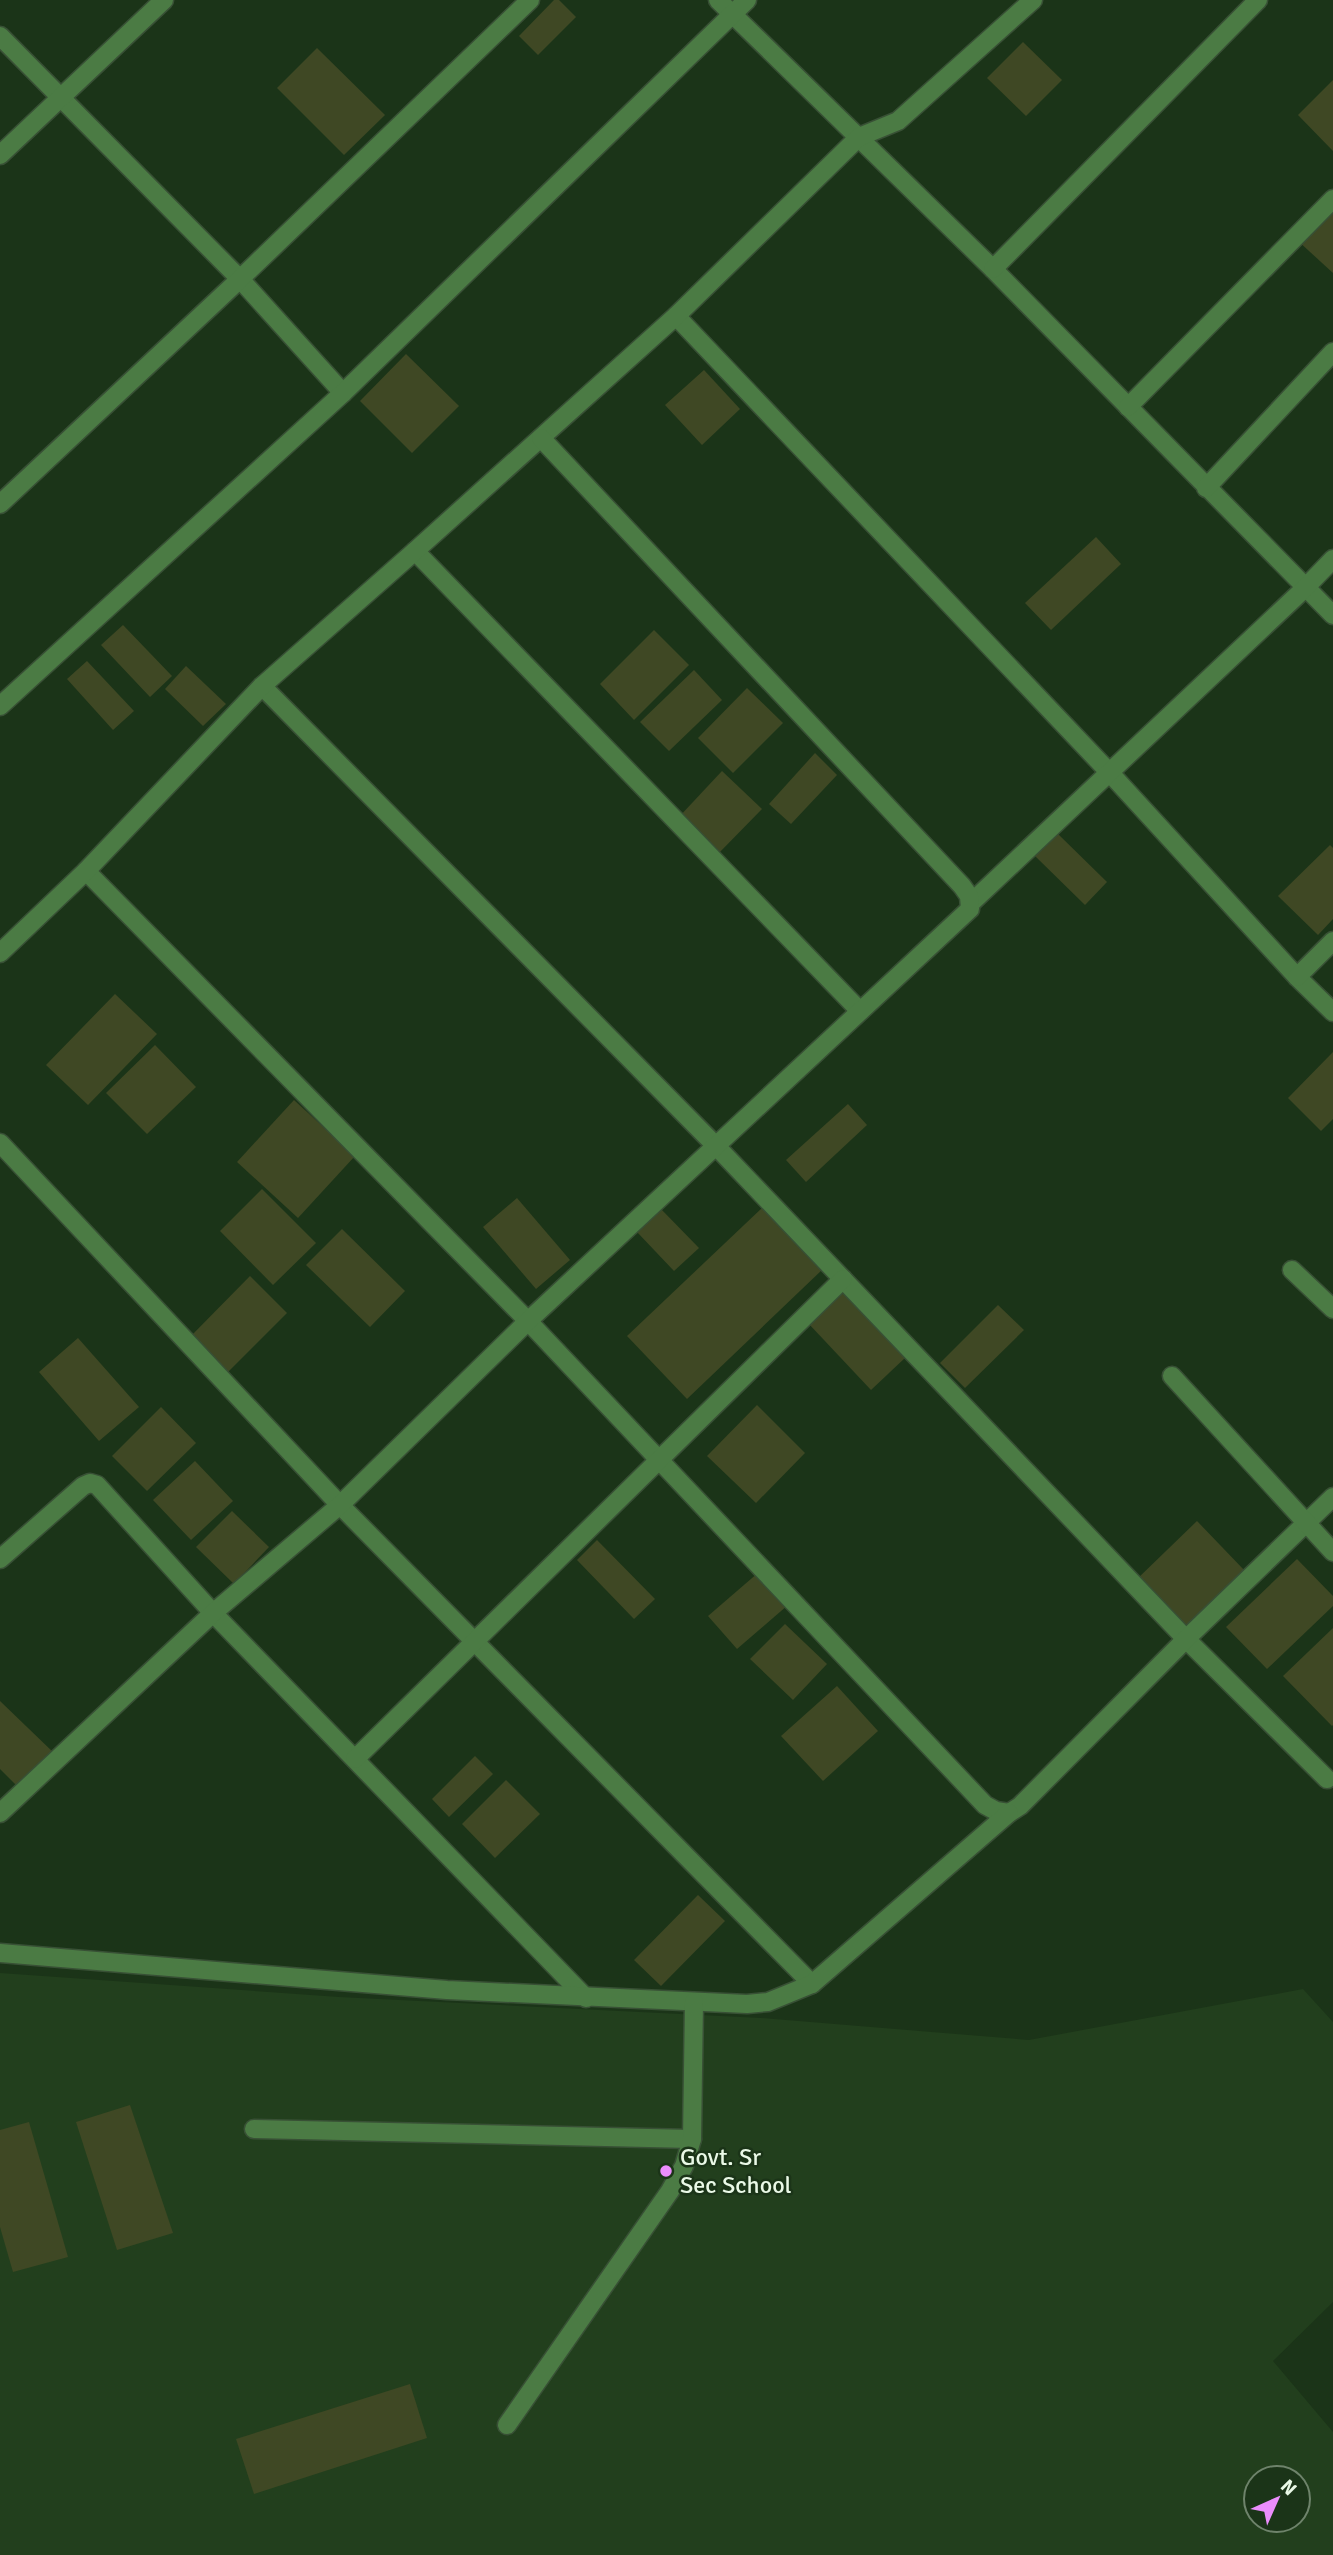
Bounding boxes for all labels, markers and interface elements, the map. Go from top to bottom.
place label: Govt. Sr Sec School [680,2142,792,2200]
marker: Govt. Sr Sec School [658,2163,674,2179]
north arrow [1242,2464,1312,2534]
text: N [1275,2475,1301,2501]

